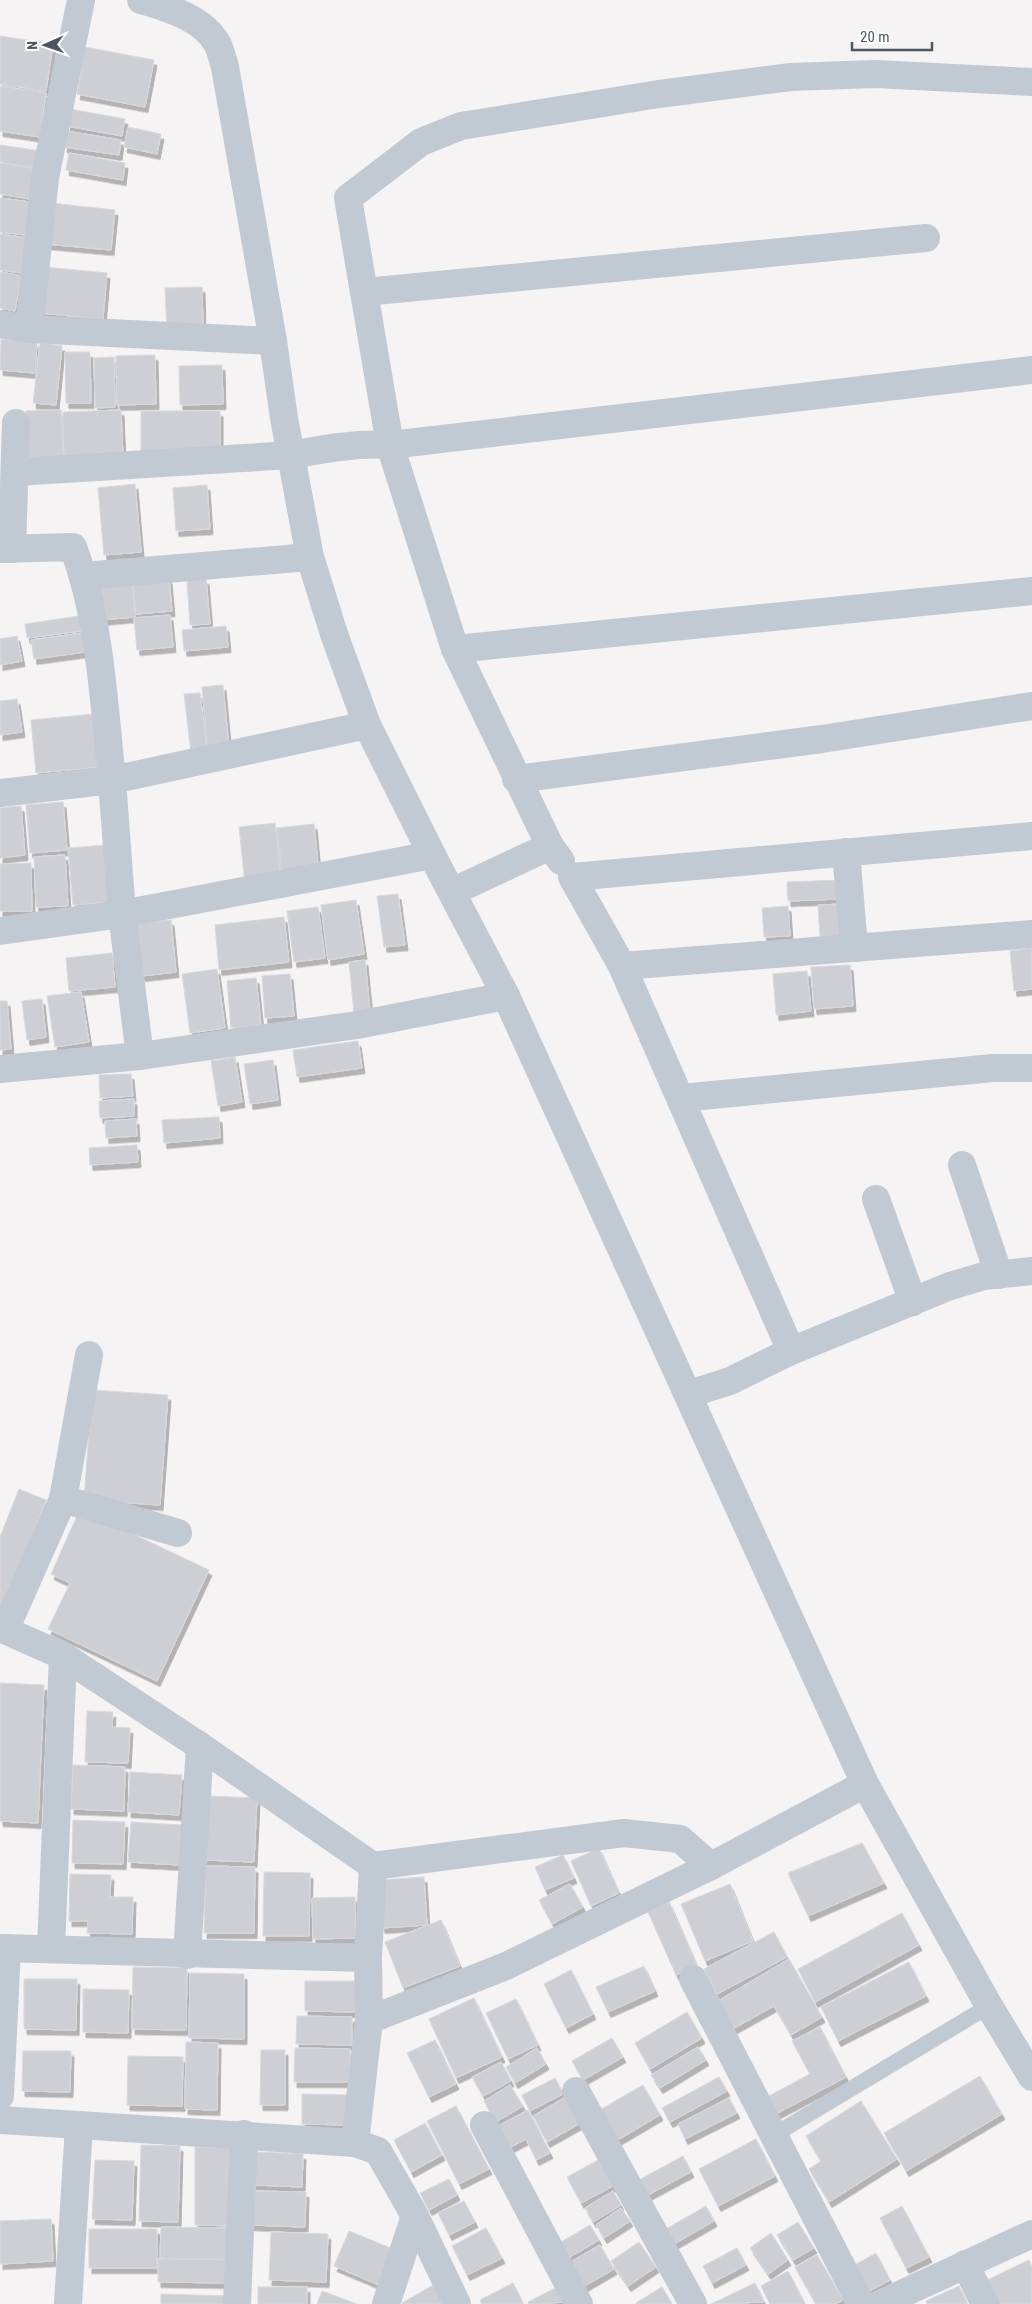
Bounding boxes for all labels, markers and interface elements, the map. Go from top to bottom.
north arrow [20,20,70,70]
scale bar [852,20,932,52]
text: 20 m [860,28,890,46]
text: N [24,41,40,50]

